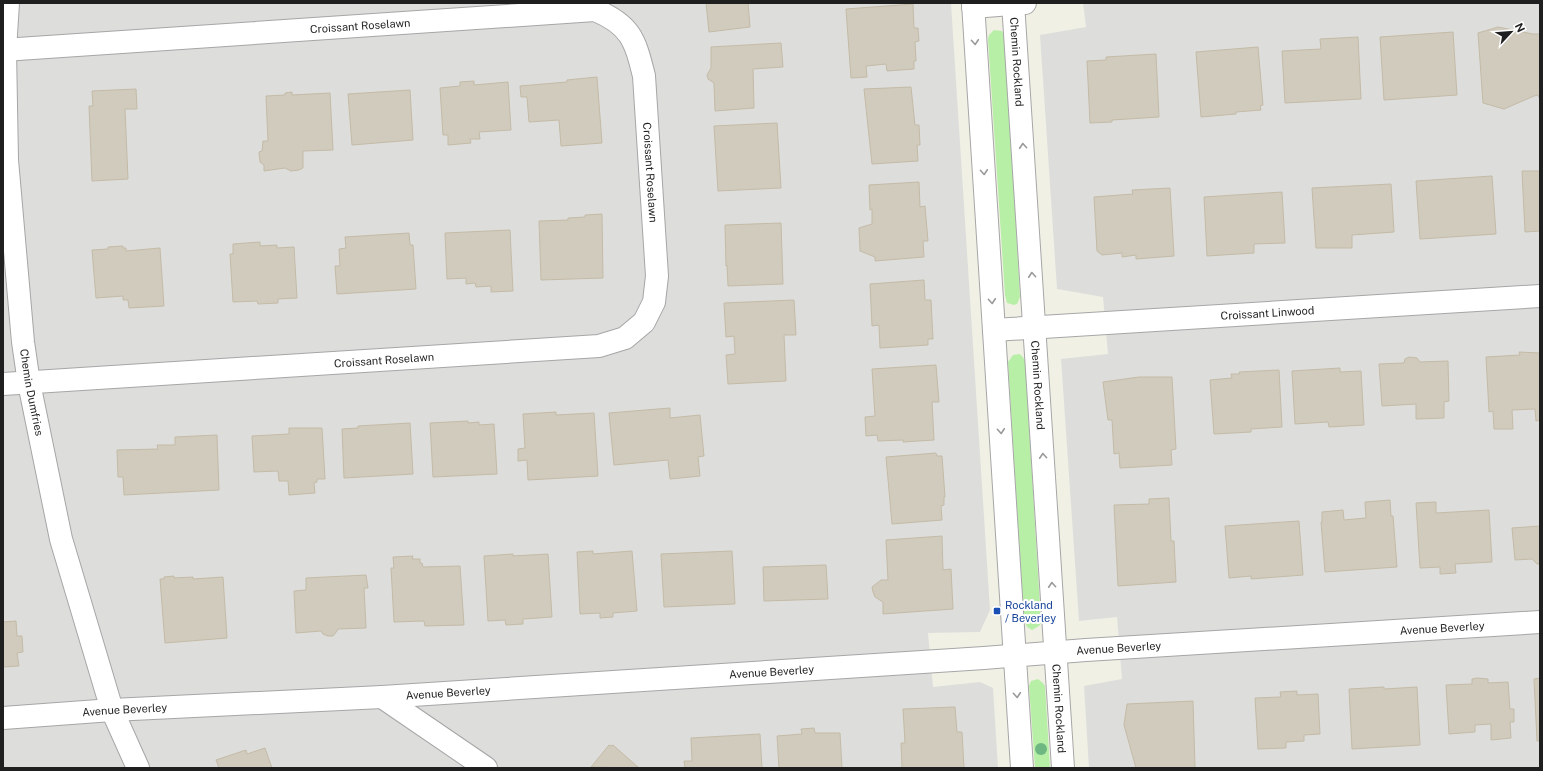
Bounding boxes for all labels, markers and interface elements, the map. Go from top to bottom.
north arrow [1491,12,1531,52]
street label: Croissant Roselawn [310,16,411,35]
street label: Chemin Rockland [1008,17,1026,107]
text: N [1513,21,1527,34]
one-way arrow [971,39,980,45]
street label: Croissant Roselawn [641,122,660,223]
one-way arrow [1018,143,1027,149]
one-way arrow [979,169,988,175]
one-way arrow [1027,272,1036,278]
one-way arrow [988,298,997,304]
street label: Croissant Linwood [1220,304,1315,322]
street label: Chemin Rockland [1029,340,1047,430]
street label: Chemin Dumfries [18,348,46,437]
street label: Croissant Roselawn [334,351,434,369]
one-way arrow [996,428,1005,434]
one-way arrow [1039,453,1048,459]
one-way arrow [1047,582,1056,588]
place label: Rockland / Beverley [1005,599,1056,624]
marker: Rockland / Beverley [992,606,1002,616]
street label: Avenue Beverley [1399,619,1485,637]
street label: Avenue Beverley [1076,639,1162,657]
street label: Avenue Beverley [729,663,815,681]
street label: Chemin Rockland [1050,663,1068,754]
street label: Avenue Beverley [405,684,491,701]
one-way arrow [1013,692,1022,698]
street label: Avenue Beverley [82,701,168,718]

